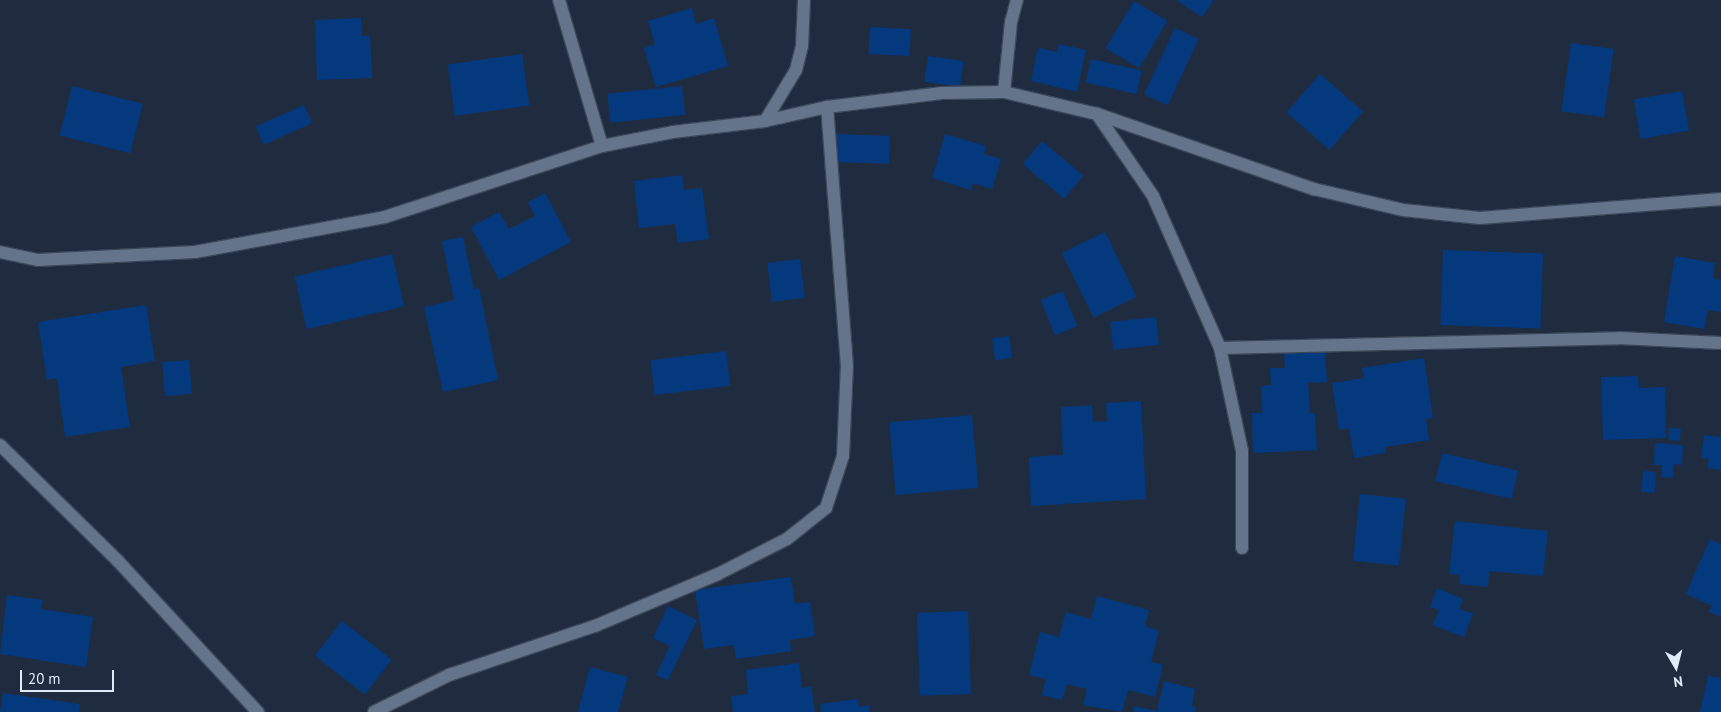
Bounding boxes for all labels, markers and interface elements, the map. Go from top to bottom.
north arrow [1651,642,1701,692]
scale bar [22,660,116,692]
text: 20 m [28,669,61,688]
text: N [1672,672,1684,691]

